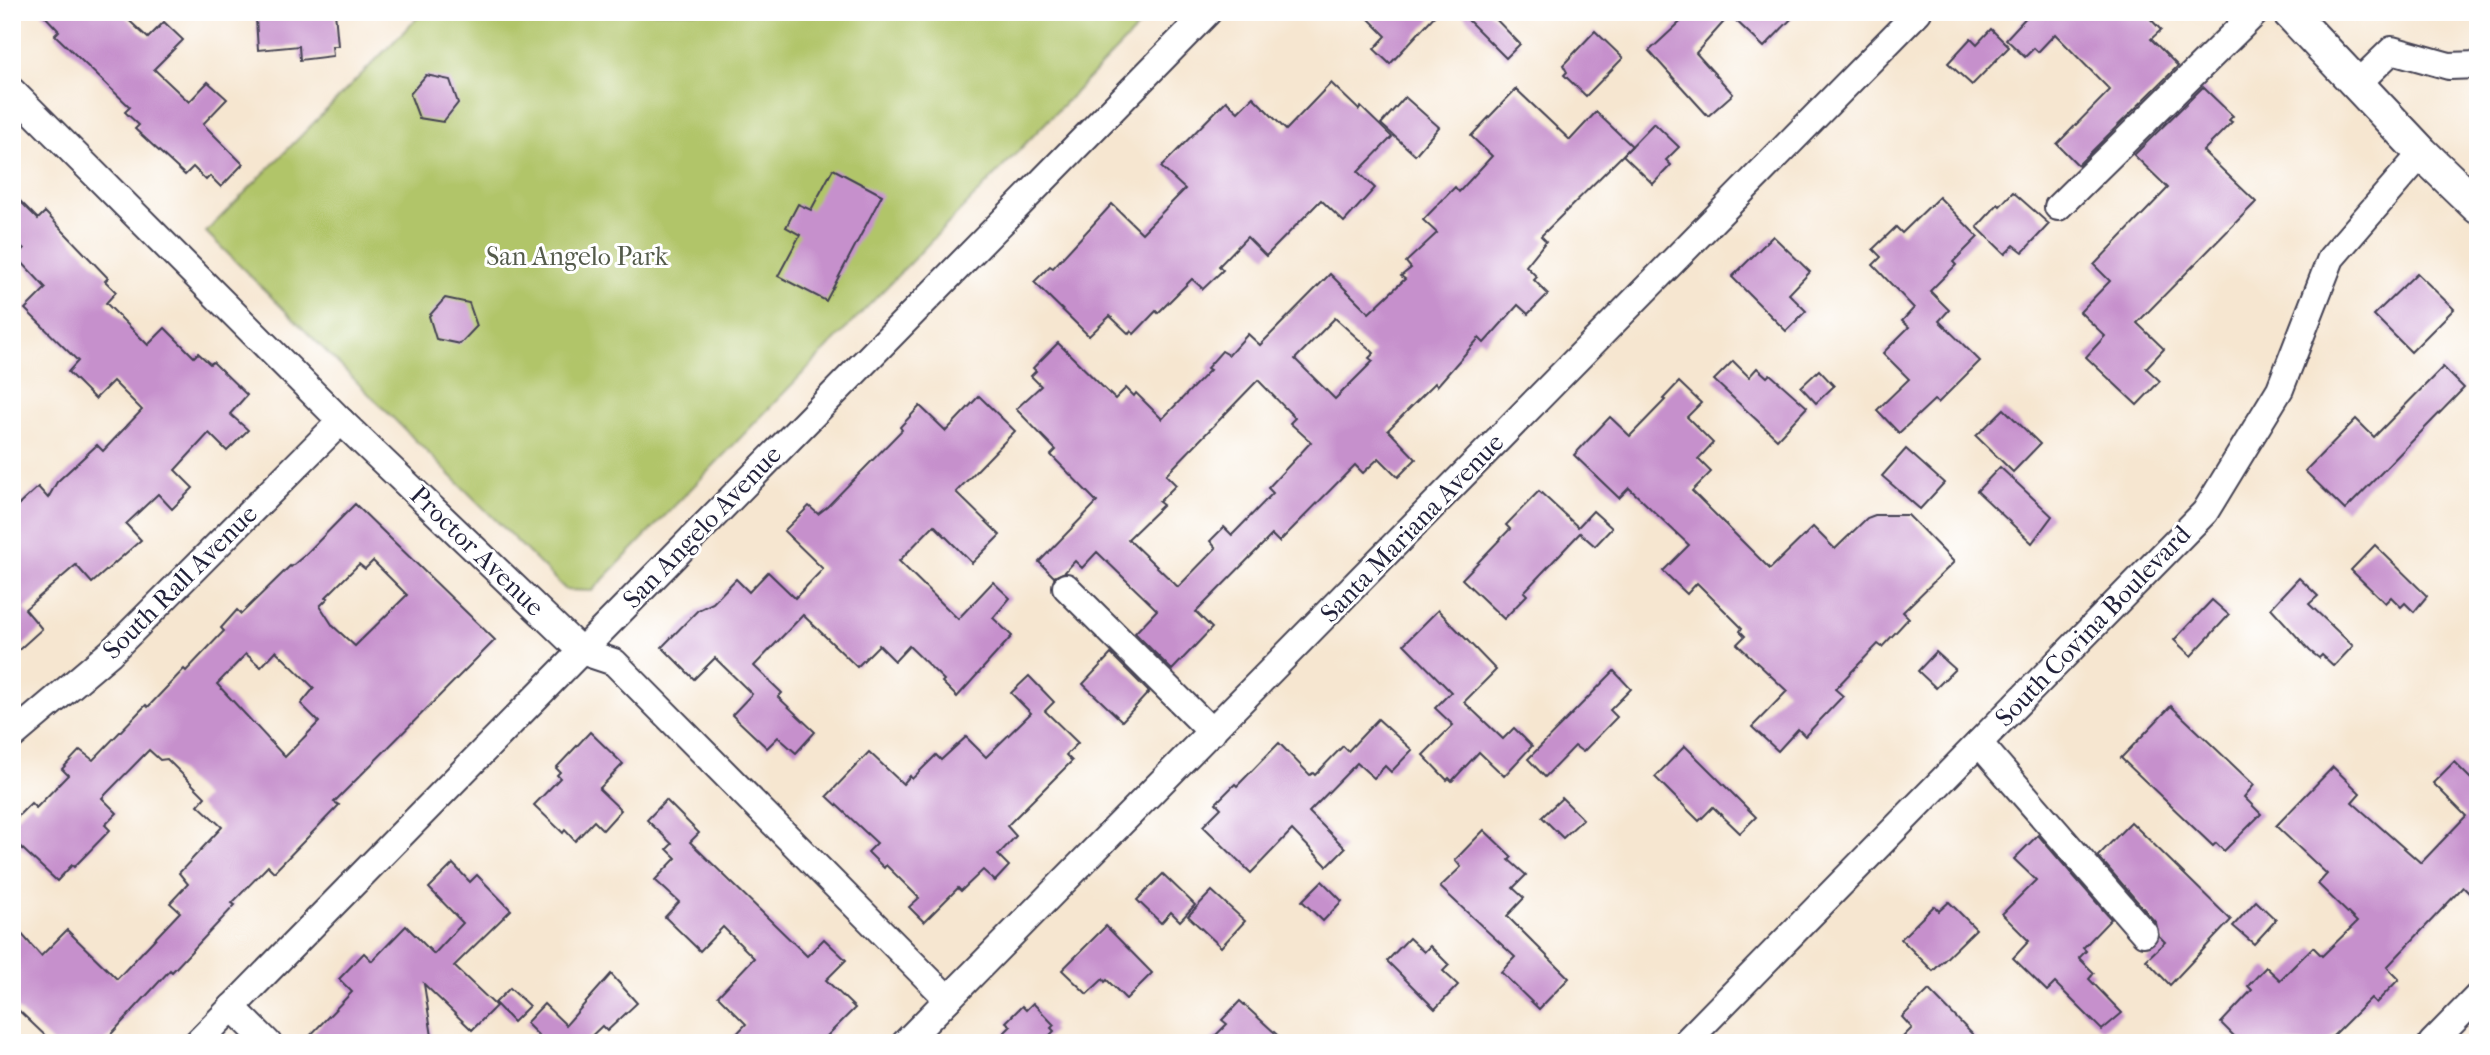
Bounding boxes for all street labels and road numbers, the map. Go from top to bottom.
street label: Santa Mariana Avenue [1314,427,1510,629]
street label: San Angelo Avenue [616,439,788,615]
street label: Proctor Avenue [404,479,550,623]
street label: South Rall Avenue [96,498,264,666]
street label: South Covina Boulevard [1989,518,2198,733]

